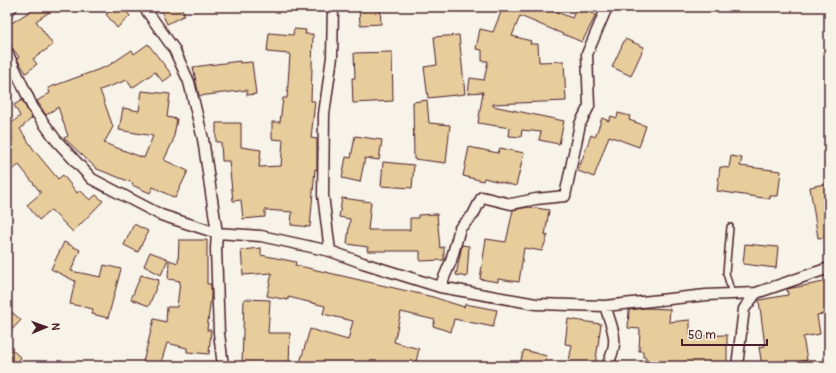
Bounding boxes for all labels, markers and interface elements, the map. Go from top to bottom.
north arrow [26,307,66,347]
scale bar [682,321,767,347]
text: N [49,323,62,331]
text: 50 m [688,328,716,343]

